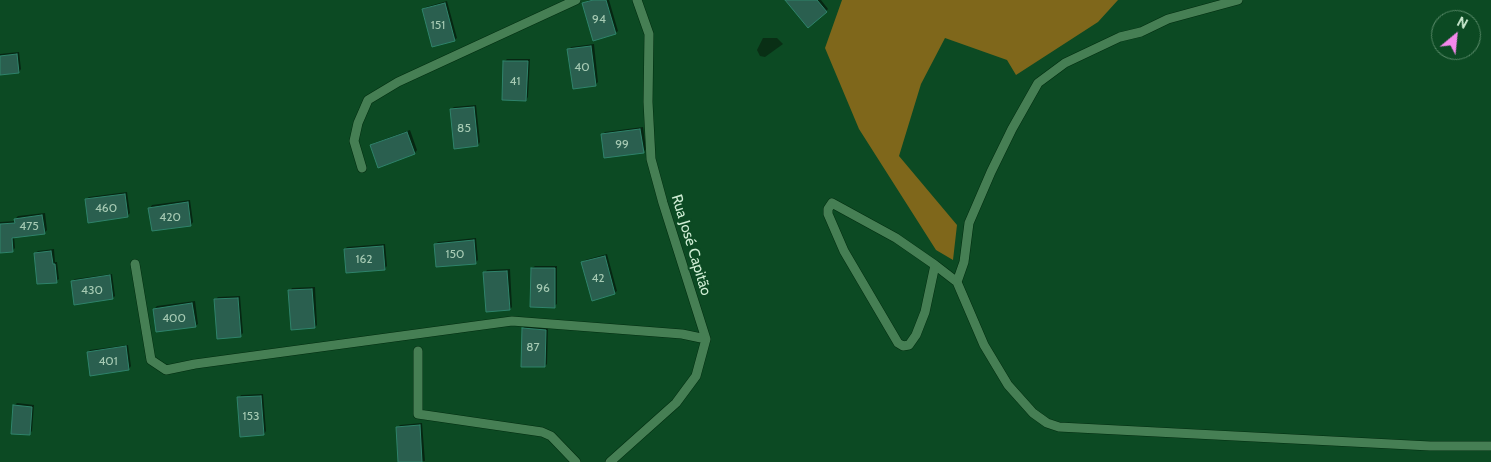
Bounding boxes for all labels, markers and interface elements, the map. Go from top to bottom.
north arrow [1431,10,1481,60]
house number: 94 [592,12,606,26]
text: N [1454,12,1471,33]
house number: 151 [431,18,445,32]
house number: 40 [574,60,590,74]
house number: 41 [510,74,520,88]
house number: 85 [457,121,471,135]
house number: 99 [615,137,629,151]
street label: Rua José Capitão [667,192,715,298]
house number: 460 [95,201,117,215]
house number: 420 [159,210,181,224]
house number: 475 [19,219,39,233]
house number: 150 [446,247,464,261]
house number: 162 [355,252,373,266]
house number: 42 [591,271,605,285]
house number: 96 [536,281,550,295]
house number: 430 [81,283,103,297]
house number: 400 [162,311,186,325]
house number: 87 [526,340,540,354]
house number: 401 [98,354,118,368]
house number: 153 [243,409,259,423]

